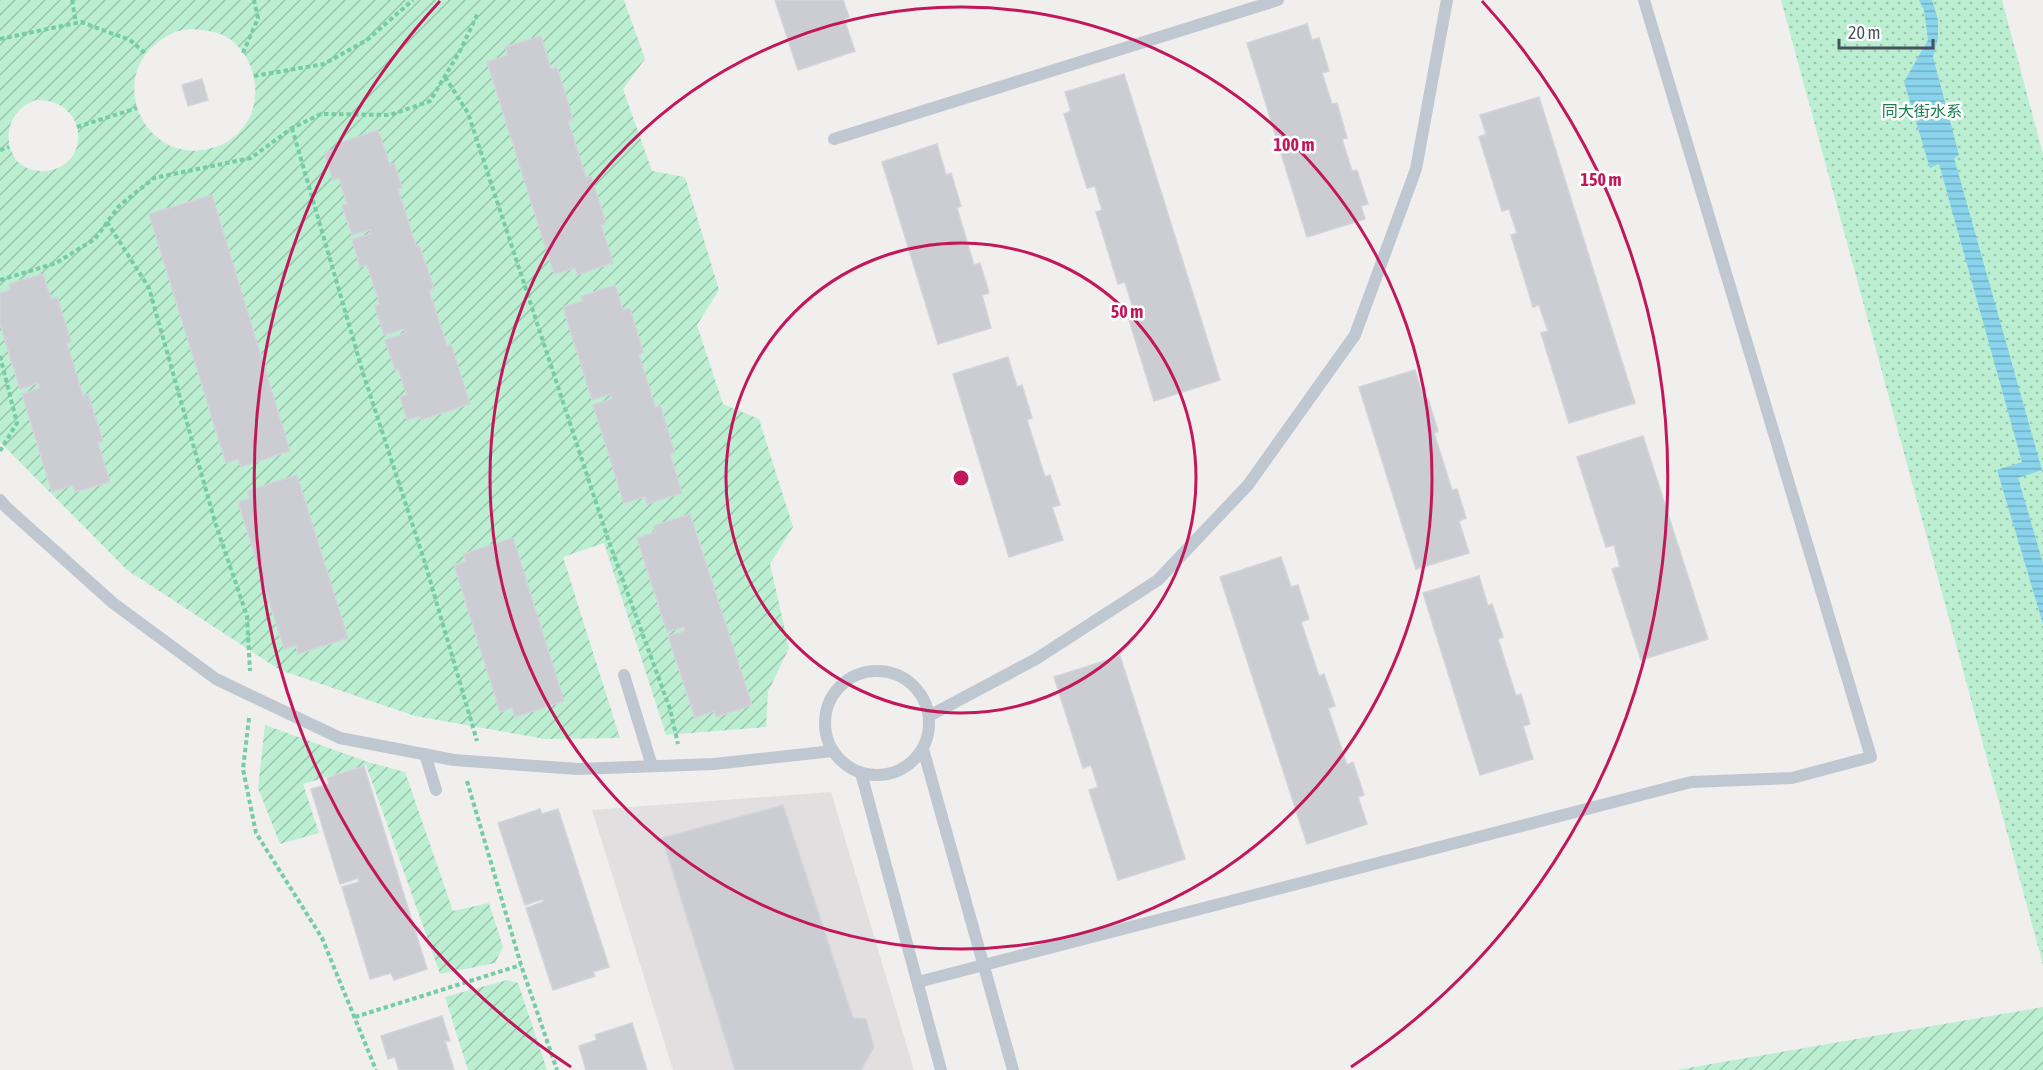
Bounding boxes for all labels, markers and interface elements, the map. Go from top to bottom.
scale bar [1839,12,1934,50]
text: 20 m [1848,22,1880,43]
park label: 同大街水系 [1882,102,1962,120]
text: 100 m [1274,134,1314,155]
text: 150 m [1581,169,1621,190]
text: 50 m [1111,301,1143,322]
centre of rings [951,468,971,488]

